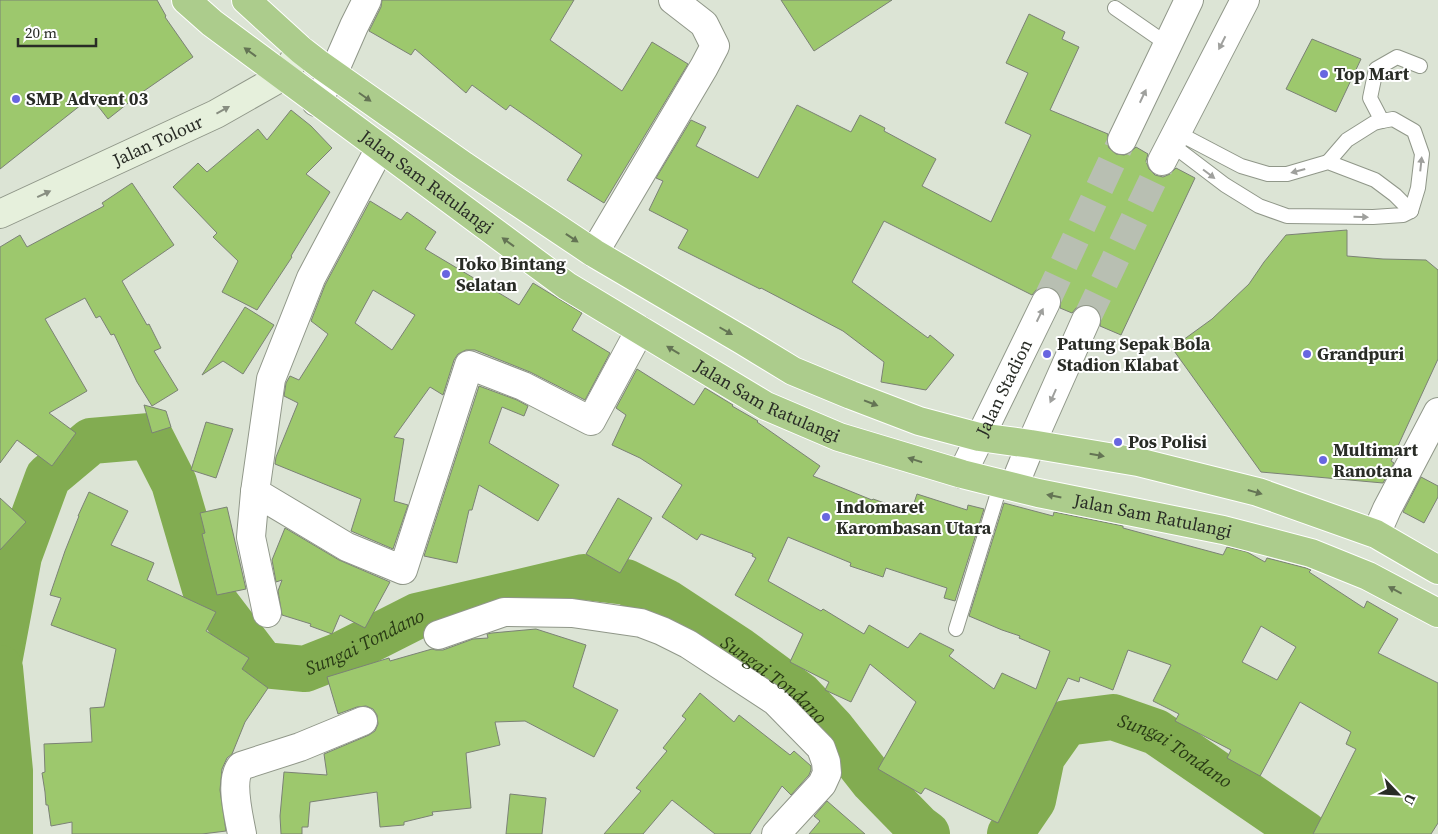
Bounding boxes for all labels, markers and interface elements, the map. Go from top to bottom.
scale bar [18,15,95,47]
text: 20 m [25,22,57,43]
one-way arrow [1218,36,1226,51]
one-way arrow [244,47,257,57]
place label: Top Mart [1334,61,1410,86]
marker: Top Mart [1318,68,1330,80]
place label: SMP Advent 03 [26,86,148,111]
one-way arrow [1139,89,1147,103]
one-way arrow [359,92,372,102]
marker: SMP Advent 03 [10,93,22,105]
one-way arrow [216,105,229,114]
street label: Jalan Tolour [108,109,207,173]
street label: Jalan Sam Ratulangi [354,123,499,240]
one-way arrow [1417,156,1425,172]
one-way arrow [1291,167,1306,175]
one-way arrow [1202,168,1215,179]
one-way arrow [37,190,51,198]
one-way arrow [1353,213,1369,221]
one-way arrow [565,233,579,243]
one-way arrow [501,237,515,247]
place label: Toko Bintang Selatan [456,251,566,297]
marker: Toko Bintang Selatan [440,268,452,280]
one-way arrow [1035,307,1044,322]
one-way arrow [720,326,733,335]
place label: Patung Sepak Bola Stadion Klabat [1057,331,1211,377]
street label: Jalan Stadion [969,335,1038,441]
place label: Grandpuri [1317,341,1404,366]
one-way arrow [666,345,679,355]
marker: Patung Sepak Bola Stadion Klabat [1041,348,1053,360]
marker: Grandpuri [1301,348,1313,360]
street label: Jalan Sam Ratulangi [689,352,844,448]
one-way arrow [1048,389,1056,403]
one-way arrow [864,399,879,407]
place label: Pos Polisi [1128,429,1207,454]
marker: Pos Polisi [1112,436,1124,448]
place label: Multimart Ranotana [1333,437,1419,483]
one-way arrow [1089,451,1105,459]
marker: Multimart Ranotana [1317,454,1329,466]
one-way arrow [908,455,923,463]
street label: Jalan Sam Ratulangi [1071,487,1235,544]
one-way arrow [1247,488,1262,496]
one-way arrow [1046,492,1062,500]
place label: Indomaret Karombasan Utara [836,494,992,540]
marker: Indomaret Karombasan Utara [820,511,832,523]
one-way arrow [1388,586,1402,595]
water label: Sungai Tondano [301,602,426,681]
water label: Sungai Tondano [716,629,833,729]
water label: Sungai Tondano [1115,707,1238,794]
north arrow [1373,769,1423,819]
text: U [1399,791,1421,808]

